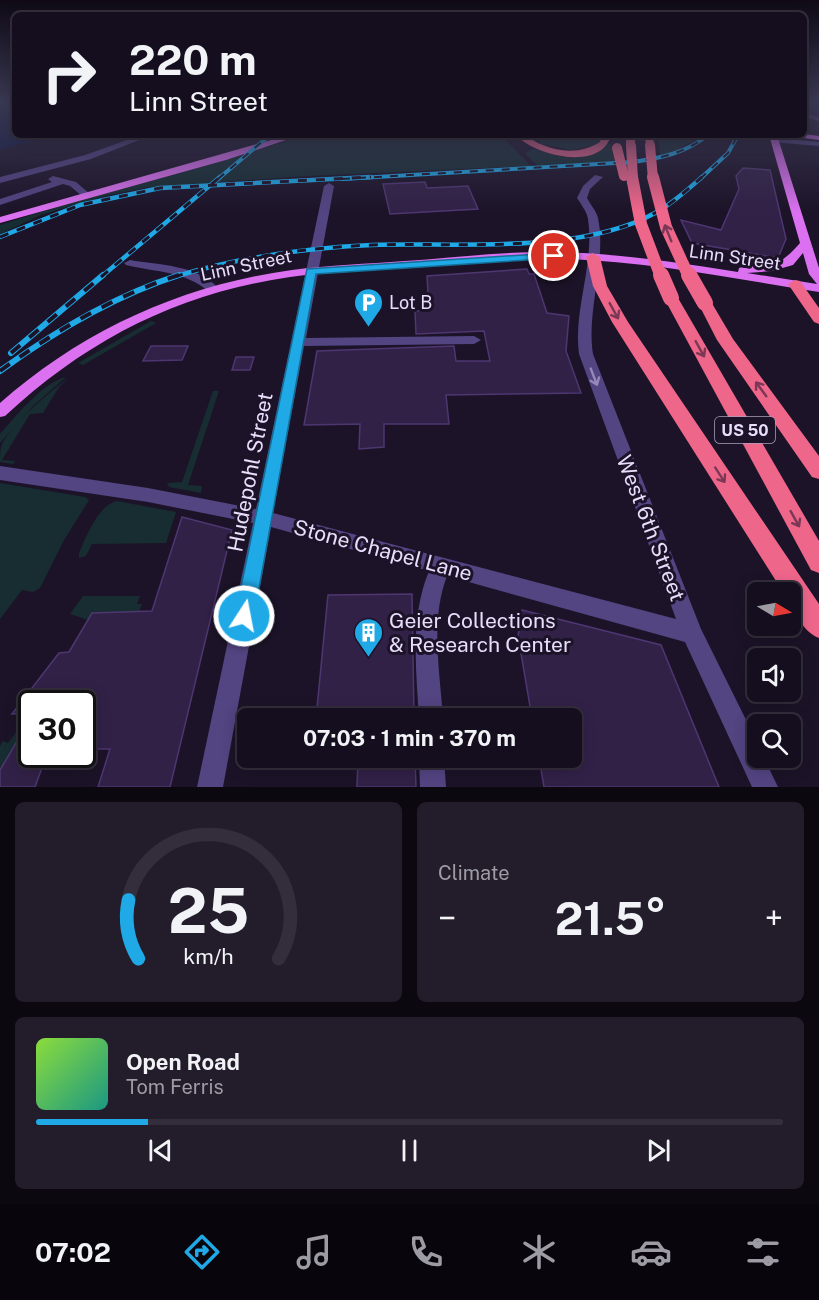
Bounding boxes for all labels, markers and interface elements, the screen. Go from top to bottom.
text: 220 m [129,35,257,84]
icon: right [30,36,108,114]
text: Linn Street [129,85,268,117]
one-way arrow [662,224,673,242]
pin [528,230,579,281]
icon: arrive [537,239,570,272]
street label: Linn Street [688,240,782,274]
street label: Linn Street [198,245,294,285]
parking icon: Lot B [352,286,384,328]
place label: Lot B [389,292,432,313]
one-way arrow [608,302,620,319]
one-way arrow [694,340,706,357]
one-way arrow [590,367,601,385]
one-way arrow [755,382,767,398]
street label: Hudepohl Street [222,390,278,554]
road number: US 50 [715,417,775,443]
street label: West 6th Street [612,451,690,605]
one-way arrow [714,466,726,483]
one-way arrow [789,510,801,527]
street label: Stone Chapel Lane [291,514,475,586]
north arrow [747,582,801,636]
map controls [747,582,801,768]
position arrow [212,584,276,648]
place label: Geier Collections & Research Center [389,608,571,657]
building icon: Geier Collections & Research Center [352,616,384,658]
button: sound [747,648,801,702]
speed limit sign: 30 [18,690,96,768]
button: search [747,714,801,768]
text: 07:03 · 1 min · 370 m [303,725,516,751]
text: Climate [438,861,510,885]
text: 25 [168,874,249,947]
text: 21.5° [555,892,666,945]
text: − [438,899,456,937]
text: + [765,899,783,937]
text: km/h [183,944,234,969]
text: Open Road [126,1049,240,1075]
text: Tom Ferris [126,1075,224,1099]
icon: previous [144,1134,177,1167]
icon: pause [393,1134,426,1167]
icon: next [642,1134,675,1167]
icon: directions [181,1231,223,1273]
icon: music [293,1231,335,1273]
icon: phone [405,1231,447,1273]
icon: climate [518,1231,560,1273]
icon: car [630,1231,672,1273]
icon: filters [742,1231,784,1273]
text: 07:02 [35,1236,111,1268]

